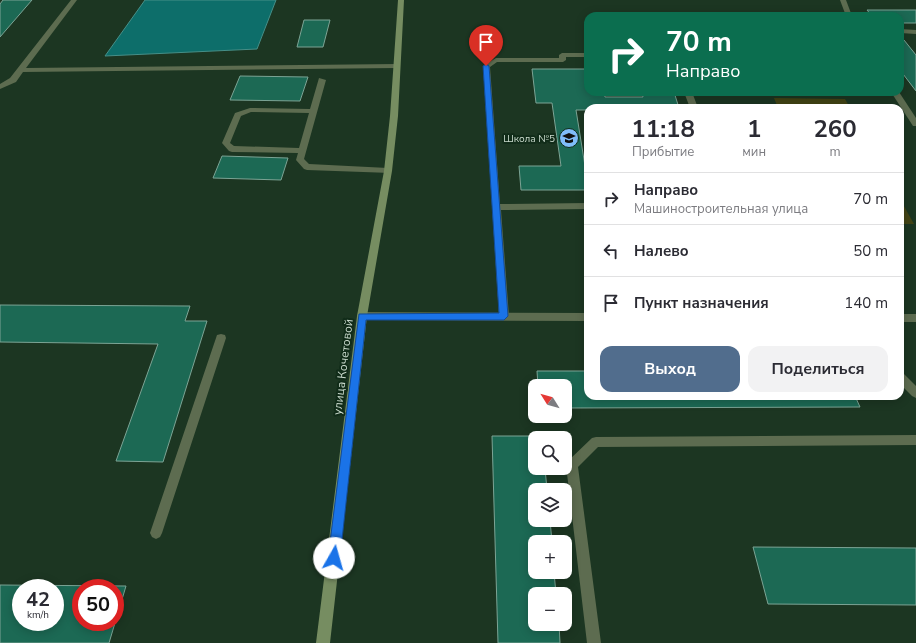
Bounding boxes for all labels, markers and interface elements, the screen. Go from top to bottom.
text: 70 m [666,23,732,61]
pin [469,25,503,66]
icon: right [600,28,652,80]
icon: arrive [475,31,497,53]
text: Направо [666,59,740,83]
text: 11:18 [631,113,695,145]
text: 1 [747,113,761,145]
text: 260 [813,113,857,145]
school or university icon: Школа №5 [558,127,580,149]
place label: Школа №5 [503,132,555,146]
text: Прибытие [632,143,694,161]
text: мин [742,143,766,161]
text: m [829,143,841,161]
text: Направо [634,180,698,200]
icon: right [600,188,622,210]
text: 70 m [853,189,888,209]
text: Машиностроительная улица [634,200,808,218]
icon: left [600,240,622,262]
text: Налево [634,241,689,261]
text: 50 m [853,241,888,261]
icon: arrive [600,292,622,314]
text: Пункт назначения [634,293,769,313]
text: 140 m [844,293,888,313]
street label: улица Кочетовой [329,318,357,416]
button: Выход [600,346,740,392]
button: Поделиться [748,346,888,392]
north arrow [528,379,572,423]
map controls [528,379,572,631]
button: search [528,431,572,475]
button: layers [528,483,572,527]
button: + [528,535,572,579]
position arrow [313,537,355,579]
speed limit sign: 50 [72,579,124,631]
text: 42 [26,586,50,613]
button: − [528,587,572,631]
text: km/h [27,608,49,622]

